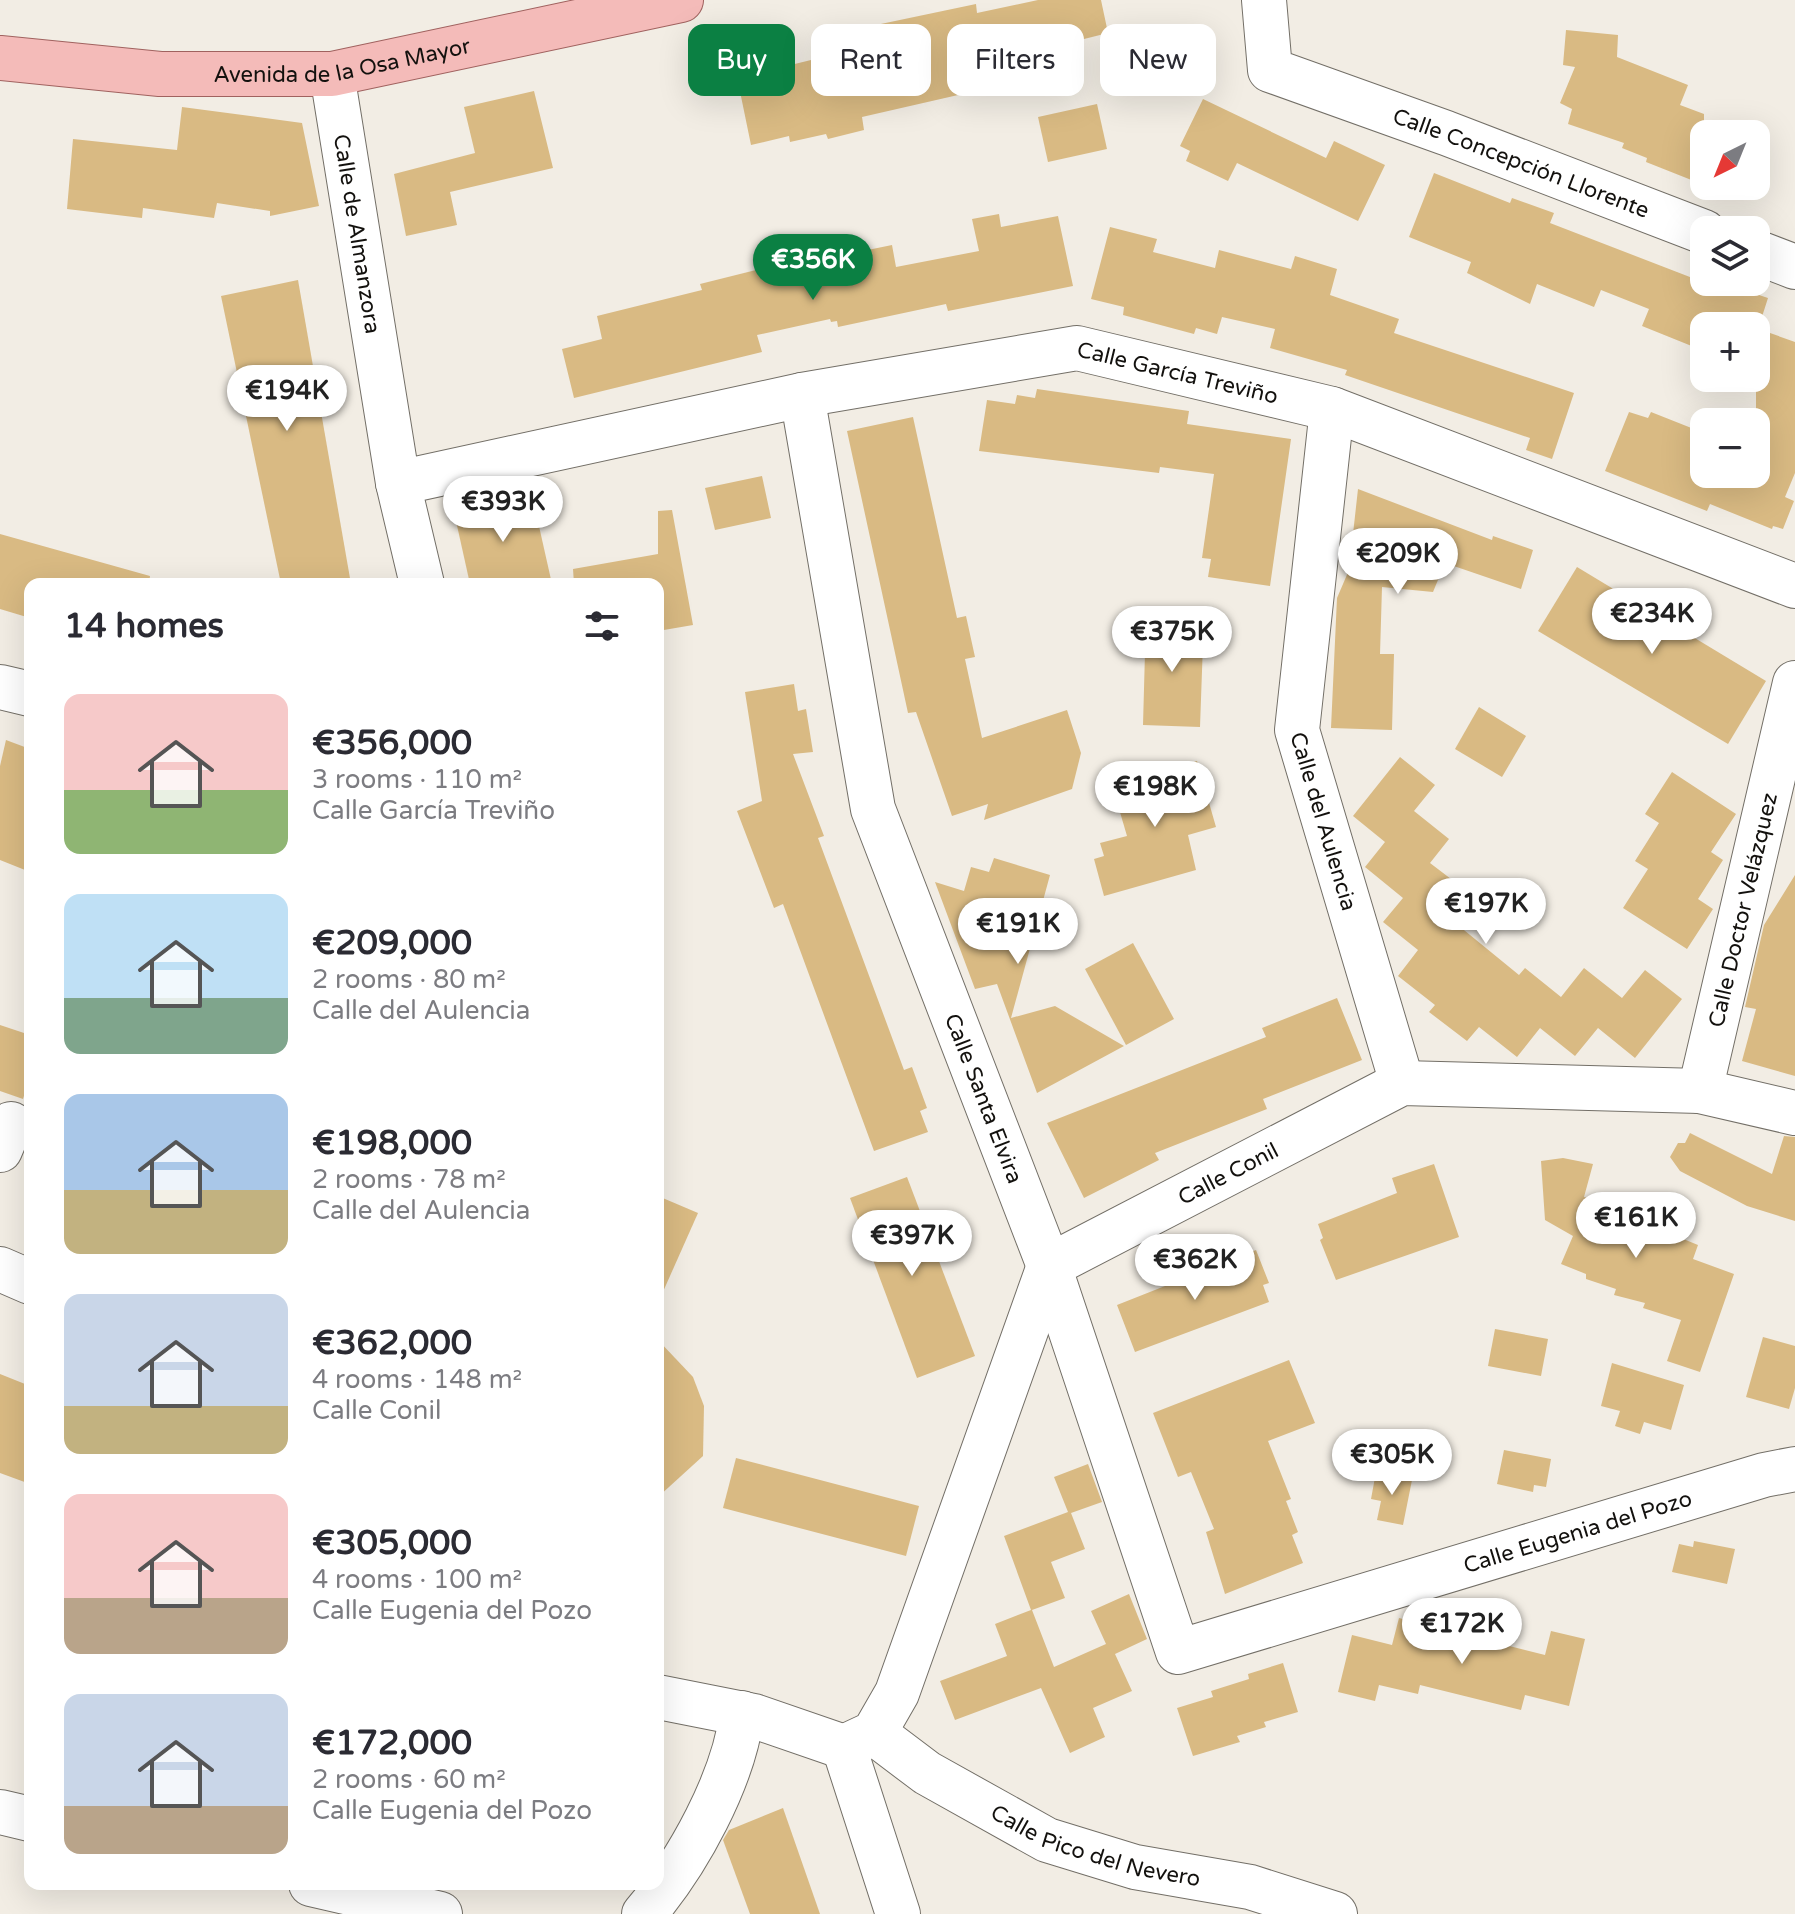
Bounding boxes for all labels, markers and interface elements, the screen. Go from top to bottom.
chip: Buy [688,24,795,96]
chip: Rent [811,24,931,96]
chip: Filters [947,24,1084,96]
chip: New [1100,24,1216,96]
street label: Avenida de la Osa Mayor [213,33,473,88]
street label: Calle Concepción Llorente [1389,103,1653,224]
north arrow [1690,120,1770,200]
map controls [1690,120,1770,488]
street label: Calle de Almanzora [328,132,386,336]
button: layers [1690,216,1770,296]
pin: €356K [757,234,869,302]
text: €356K [771,244,855,275]
button: + [1690,312,1770,392]
street label: Calle García Treviño [1074,336,1281,410]
pin: €194K [231,365,343,433]
text: €194K [245,375,329,406]
button: − [1690,408,1770,488]
pin: €393K [447,476,559,544]
text: €393K [461,486,545,517]
pin: €209K [1342,528,1454,596]
text: €209K [1356,538,1440,569]
pin: €234K [1596,588,1708,656]
text: €234K [1610,598,1694,629]
icon: filters [580,604,624,648]
text: 14 homes [64,606,224,647]
pin: €375K [1116,606,1228,674]
text: €375K [1130,616,1214,647]
text: €356,000 [312,723,472,764]
icon: home [128,726,224,822]
street label: Calle del Aulencia [1284,729,1362,914]
pin: €198K [1099,761,1211,829]
text: 3 rooms · 110 m² [312,764,522,795]
text: €198K [1113,771,1197,802]
street label: Calle Doctor Velázquez [1703,790,1783,1030]
text: Calle García Treviño [312,795,555,826]
pin: €197K [1430,878,1542,946]
text: €197K [1444,888,1528,919]
pin: €191K [962,898,1074,966]
text: €191K [976,908,1060,939]
text: €209,000 [312,923,472,964]
icon: home [128,926,224,1022]
text: 2 rooms · 80 m² [312,964,506,995]
text: Calle del Aulencia [312,995,530,1026]
street label: Calle Santa Elvira [939,1010,1028,1187]
text: €198,000 [312,1123,472,1164]
icon: home [128,1126,224,1222]
street label: Calle Conil [1174,1137,1283,1211]
text: 2 rooms · 78 m² [312,1164,506,1195]
pin: €161K [1580,1192,1692,1260]
text: Calle del Aulencia [312,1195,530,1226]
text: €161K [1594,1202,1678,1233]
pin: €397K [856,1210,968,1278]
text: €397K [870,1220,954,1251]
pin: €362K [1139,1234,1251,1302]
text: €362K [1153,1244,1237,1275]
text: €362,000 [312,1323,472,1364]
icon: home [128,1326,224,1422]
text: 4 rooms · 148 m² [312,1364,522,1395]
text: Calle Conil [312,1395,441,1426]
pin: €305K [1336,1429,1448,1497]
text: €305K [1350,1439,1434,1470]
street label: Calle Eugenia del Pozo [1460,1486,1695,1579]
text: €305,000 [312,1523,472,1564]
icon: home [128,1526,224,1622]
text: 4 rooms · 100 m² [312,1564,522,1595]
text: Calle Eugenia del Pozo [312,1595,592,1626]
pin: €172K [1406,1598,1518,1666]
text: €172K [1420,1608,1504,1639]
text: €172,000 [312,1723,472,1764]
icon: home [128,1726,224,1822]
text: 2 rooms · 60 m² [312,1764,506,1795]
text: Calle Eugenia del Pozo [312,1795,592,1826]
street label: Calle Pico del Nevero [986,1799,1202,1892]

